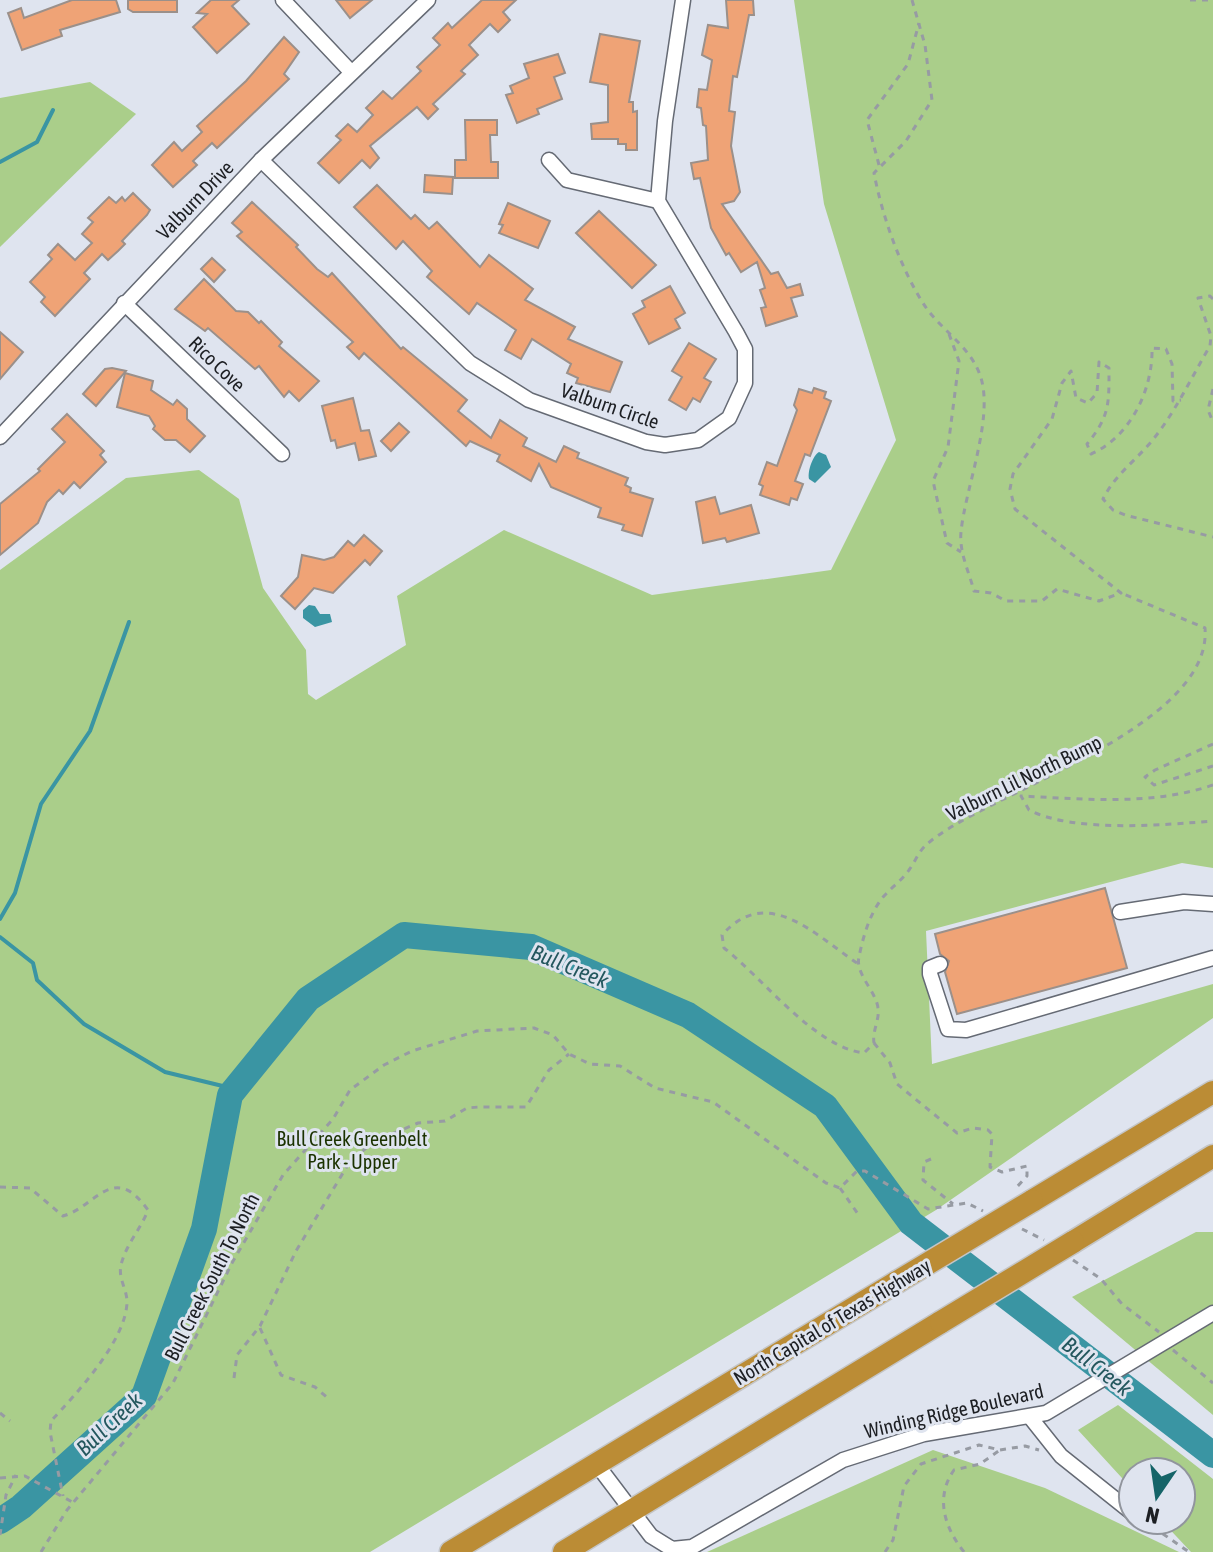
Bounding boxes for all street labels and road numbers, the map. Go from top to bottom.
street label: Valburn Drive [152,156,238,244]
street label: Rico Cove [184,331,250,396]
street label: Valburn Circle [558,378,662,433]
street label: Valburn Lil North Bump [942,730,1105,825]
street label: Bull Creek South To North [159,1189,264,1364]
street label: North Capital of Texas Highway [729,1254,934,1390]
street label: Winding Ridge Boulevard [862,1379,1046,1442]

